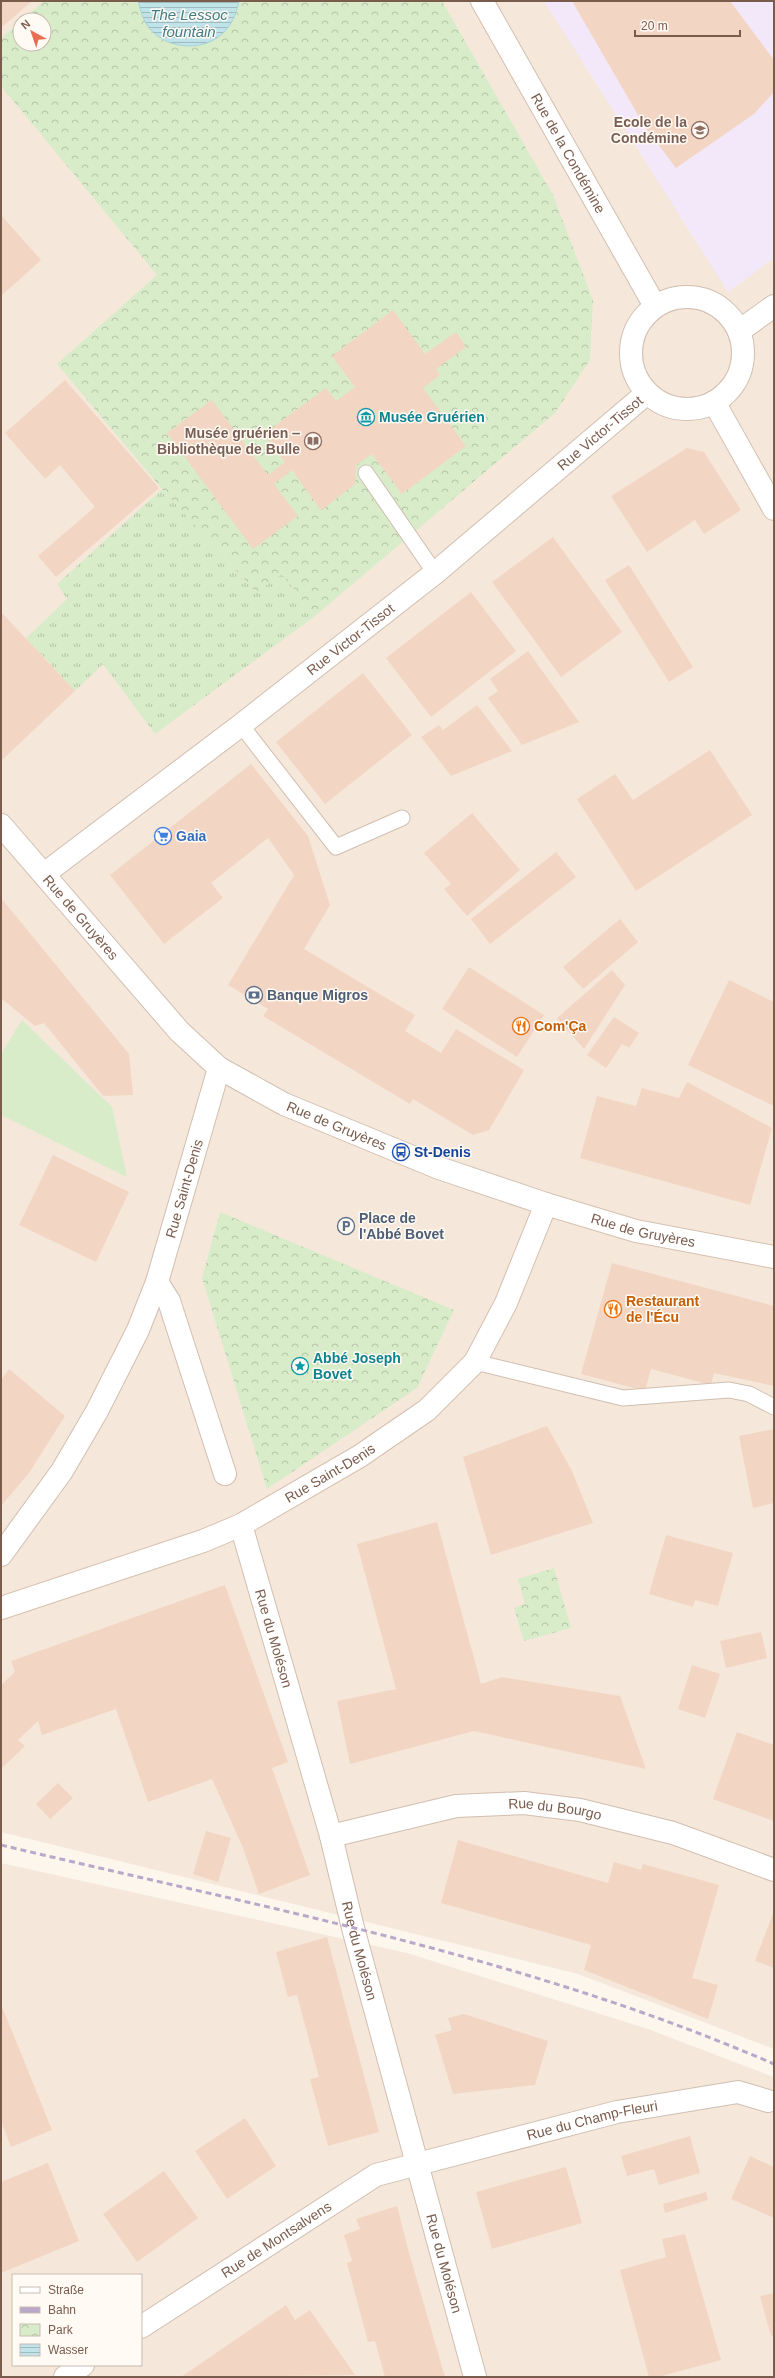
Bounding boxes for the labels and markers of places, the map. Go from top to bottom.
place label: Ecole de la Condémine [611,114,687,146]
school or university icon: Ecole de la Condémine [690,120,710,140]
museum icon: Musée Gruérien [356,407,376,427]
place label: Musée Gruérien [379,409,485,425]
place label: Musée gruérien ‒ Bibliothèque de Bulle [157,425,300,457]
library icon: Musée gruérien ‒ Bibliothèque de Bulle [303,431,323,451]
supermarket icon: Gaia [153,826,173,846]
place label: Gaia [176,828,207,844]
bank icon: Banque Migros [244,985,264,1005]
place label: Banque Migros [267,987,368,1003]
restaurant icon: Com'Ça [511,1016,531,1036]
place label: Com'Ça [534,1018,587,1034]
bus stop icon: St-Denis [391,1142,411,1162]
place label: St-Denis [414,1144,471,1160]
place label: Place de l'Abbé Bovet [359,1210,444,1242]
parking icon: Place de l'Abbé Bovet [336,1216,356,1236]
place label: Restaurant de l'Écu [626,1293,699,1325]
restaurant icon: Restaurant de l'Écu [603,1299,623,1319]
place label: Abbé Joseph Bovet [313,1350,401,1382]
place icon: Abbé Joseph Bovet [290,1356,310,1376]

